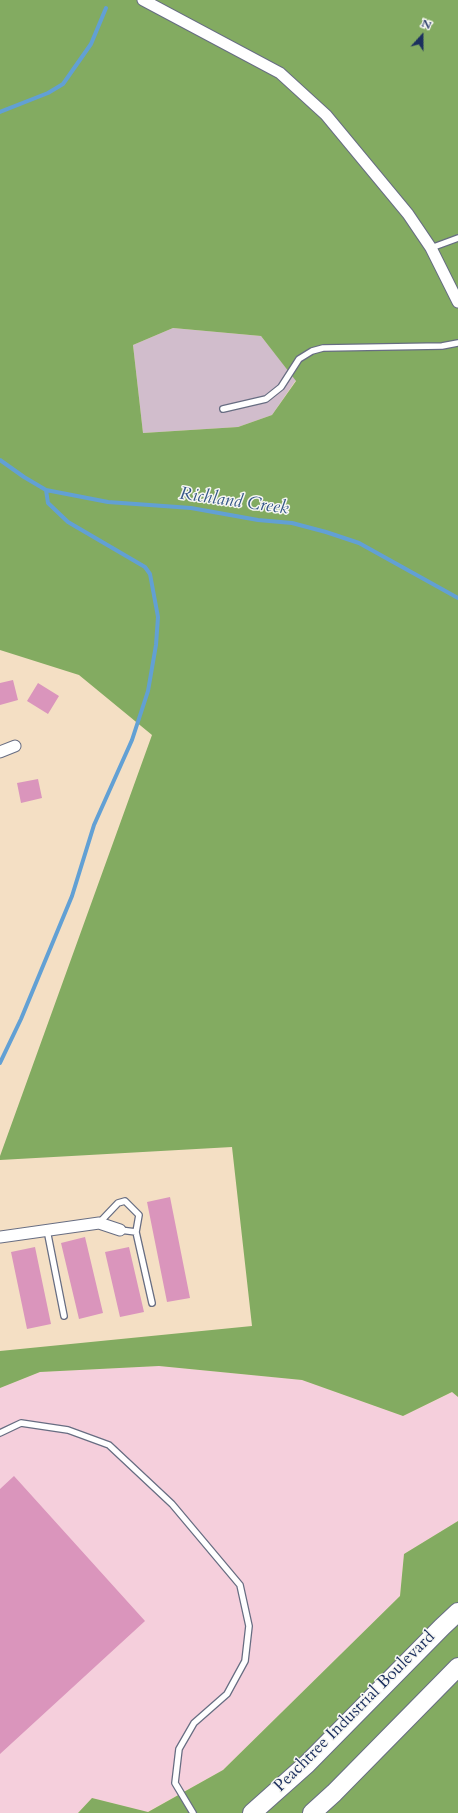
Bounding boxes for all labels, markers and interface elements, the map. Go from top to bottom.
north arrow [402,16,442,56]
text: N [419,16,434,33]
water label: Richland Creek [178,484,290,520]
street label: Peachtree Industrial Boulevard [270,1627,440,1797]

